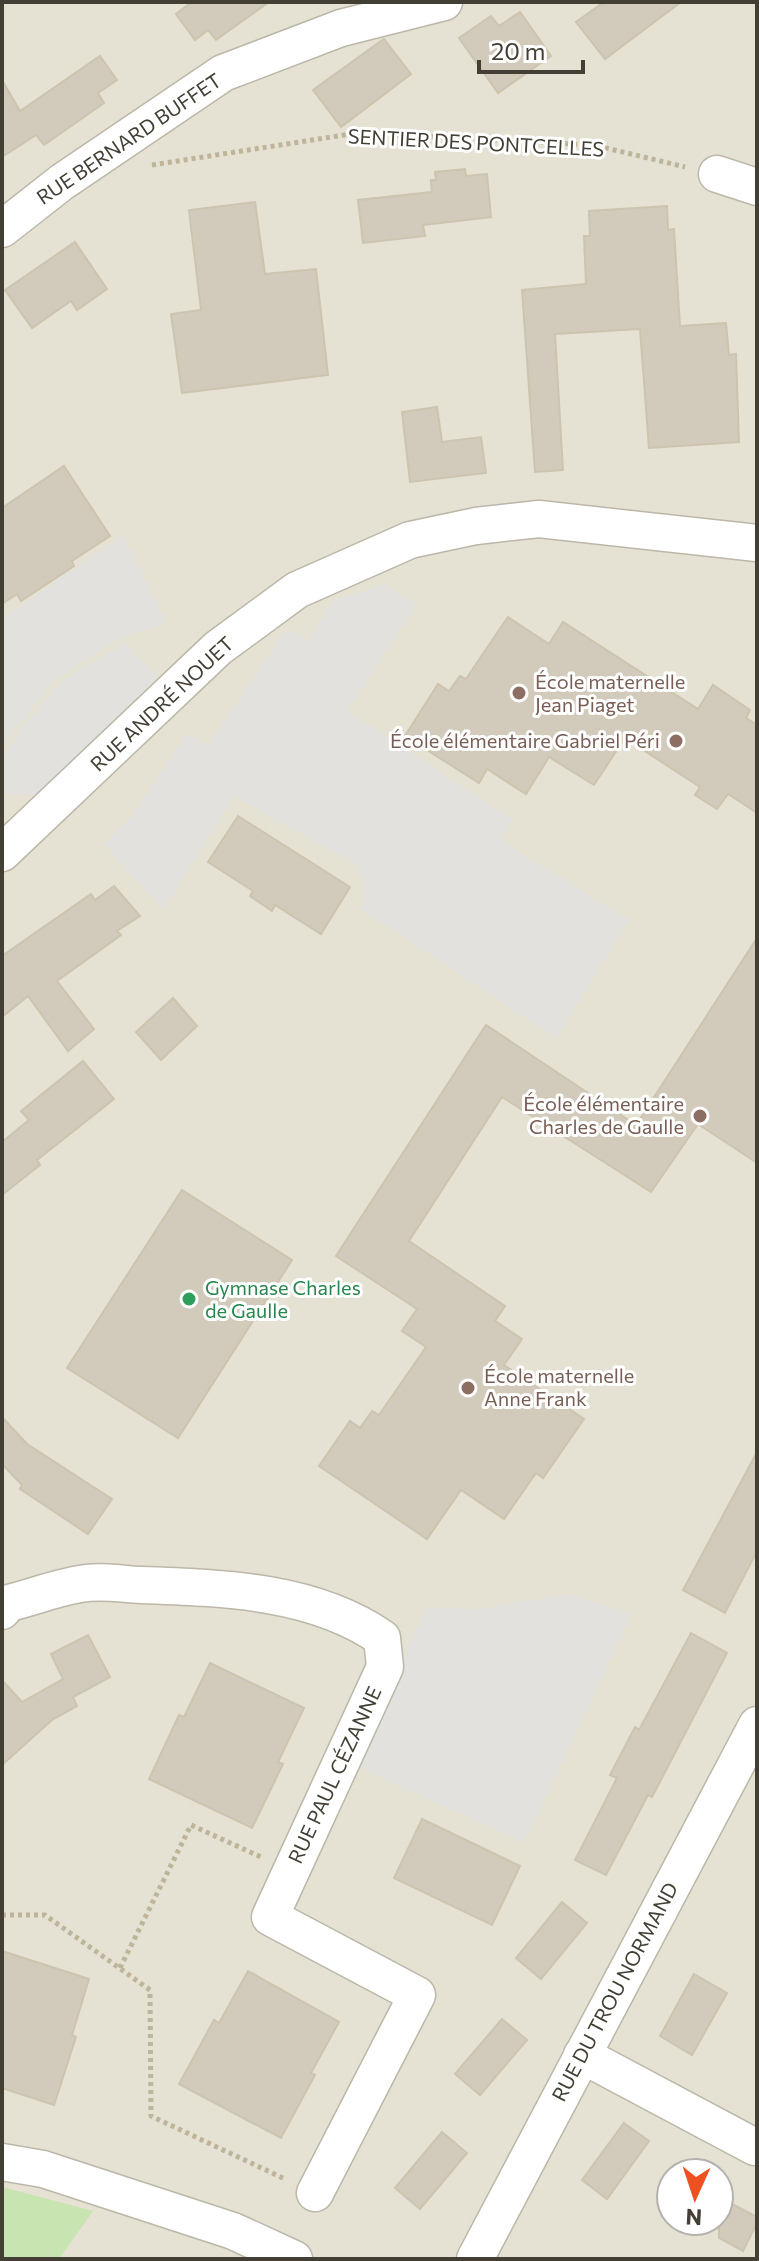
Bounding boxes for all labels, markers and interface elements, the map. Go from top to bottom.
scale bar [479,24,583,74]
text: 20 m [491,36,545,65]
street label: RUE BERNARD BUFFET [32,67,225,209]
street label: SENTIER DES PONTCELLES [347,123,605,161]
street label: RUE ANDRÉ NOUET [85,631,238,776]
place label: École maternelle Jean Piaget [535,669,685,716]
marker: École maternelle Jean Piaget [510,684,528,702]
place label: École élémentaire Gabriel Péri [390,728,660,752]
marker: École élémentaire Gabriel Péri [667,732,685,750]
place label: École élémentaire Charles de Gaulle [523,1091,684,1138]
marker: École élémentaire Charles de Gaulle [691,1107,709,1125]
place label: Gymnase Charles de Gaulle [205,1275,361,1322]
marker: Gymnase Charles de Gaulle [180,1290,198,1308]
place label: École maternelle Anne Frank [484,1363,634,1410]
marker: École maternelle Anne Frank [459,1379,477,1397]
street label: RUE PAUL CÉZANNE [282,1682,386,1867]
street label: RUE DU TROU NORMAND [546,1878,682,2105]
north arrow [655,2157,735,2237]
text: N [685,2204,703,2231]

